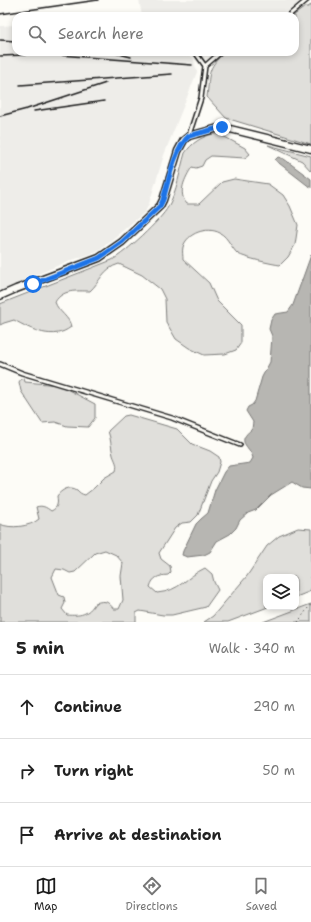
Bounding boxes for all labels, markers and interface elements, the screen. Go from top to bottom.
search box [12,12,299,56]
icon: search [26,23,48,45]
text: Search here [58,24,144,44]
route end [213,118,231,136]
route start [24,275,42,293]
map controls [263,574,299,610]
button: layers [263,574,299,610]
text: 5 min [16,637,64,659]
text: Walk · 340 m [209,640,295,657]
icon: ahead [16,696,38,718]
text: Continue [54,697,122,717]
text: 290 m [253,698,295,715]
icon: right [16,760,38,782]
text: Turn right [54,761,134,781]
text: 50 m [262,762,295,779]
icon: arrive [16,824,38,846]
text: Arrive at destination [54,825,222,845]
tab: Map [34,875,58,914]
tab: Directions [125,875,178,914]
tab: Saved [246,875,277,914]

